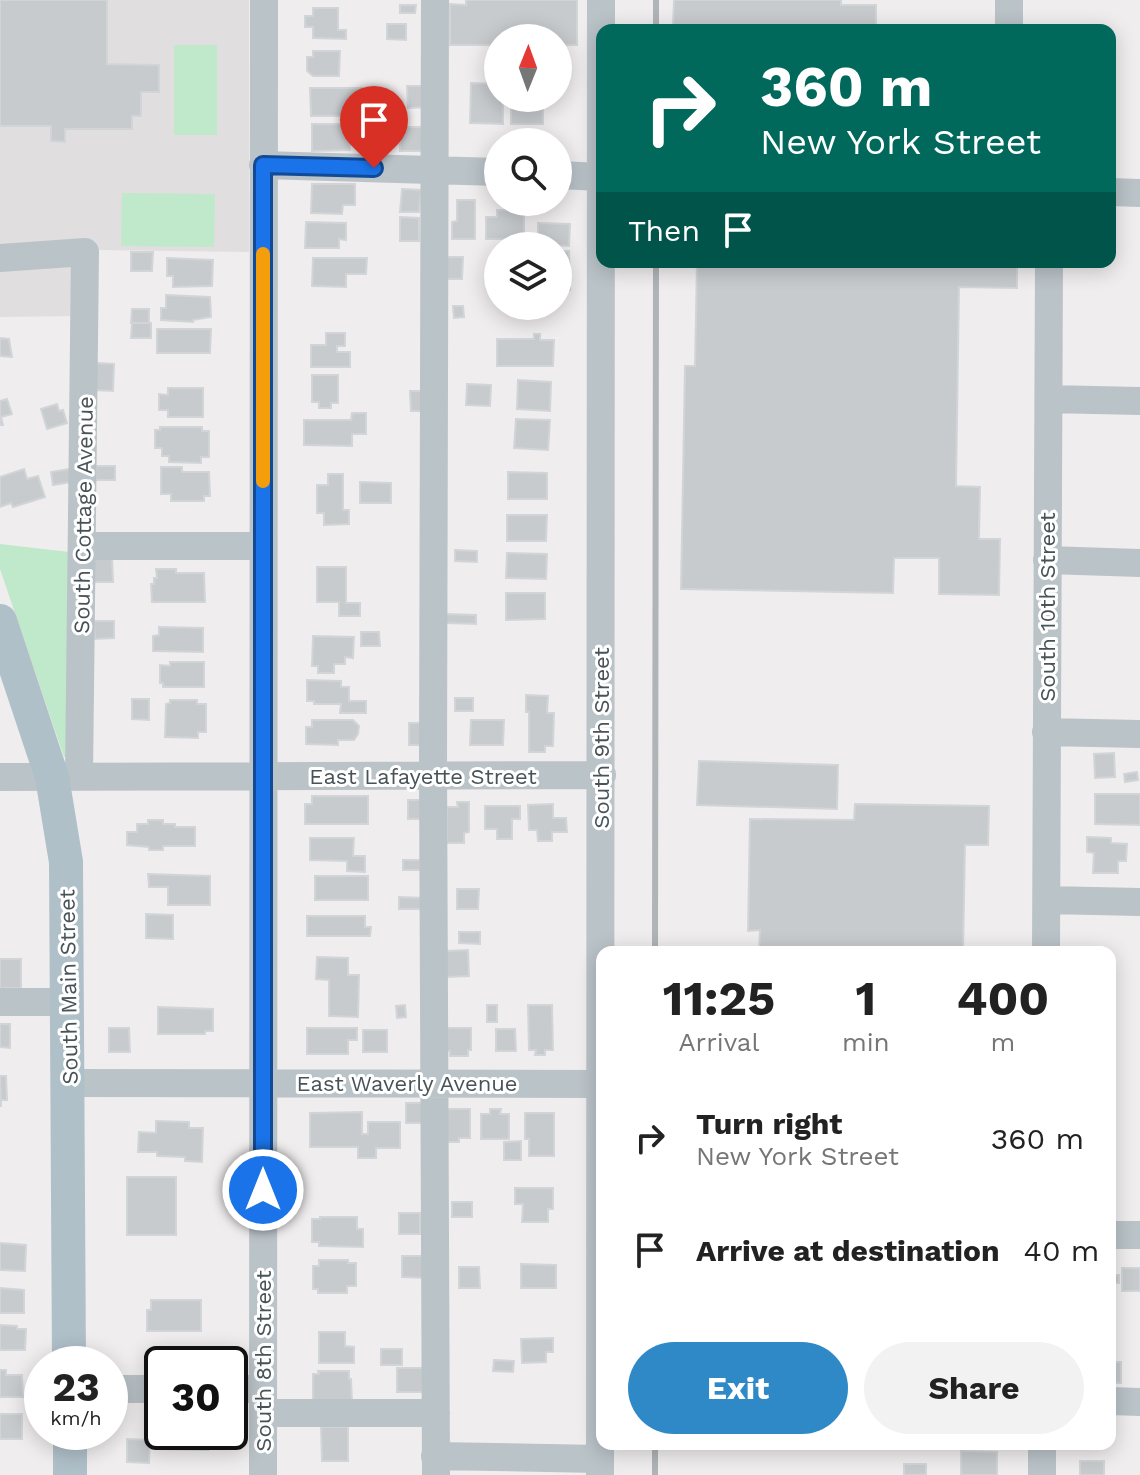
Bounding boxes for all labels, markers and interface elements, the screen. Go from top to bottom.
north arrow [484,24,572,112]
map controls [484,24,572,320]
text: 360 m [760,54,932,120]
icon: right [628,56,732,160]
pin [340,86,408,168]
icon: arrive [352,98,396,142]
text: New York Street [760,121,1041,163]
button: search [484,128,572,216]
icon: arrive [716,208,760,252]
text: Then [628,213,700,248]
button: layers [484,232,572,320]
street label: South Cottage Avenue [69,396,98,634]
street label: South 10th Street [1035,512,1060,702]
street label: South 9th Street [589,647,614,829]
street label: East Lafayette Street [309,764,537,789]
street label: South Main Street [54,889,83,1085]
text: 11:25 [663,970,775,1027]
text: 1 [855,970,876,1027]
text: 400 [956,970,1049,1027]
text: Arrival [678,1027,760,1057]
text: min [842,1027,890,1057]
text: m [990,1027,1015,1057]
street label: East Waverly Avenue [296,1071,518,1096]
text: Turn right [696,1106,842,1141]
icon: right [628,1116,672,1160]
text: 360 m [991,1121,1084,1156]
text: New York Street [696,1141,899,1171]
position arrow [221,1148,305,1232]
icon: arrive [628,1228,672,1272]
text: Arrive at destination [696,1233,1000,1268]
text: 40 m [1024,1233,1099,1268]
street label: South 8th Street [251,1270,276,1452]
button: Exit [628,1342,848,1434]
button: Share [864,1342,1084,1434]
speed limit sign: 30 [144,1346,248,1450]
text: 23 [52,1364,100,1411]
text: km/h [50,1406,102,1430]

